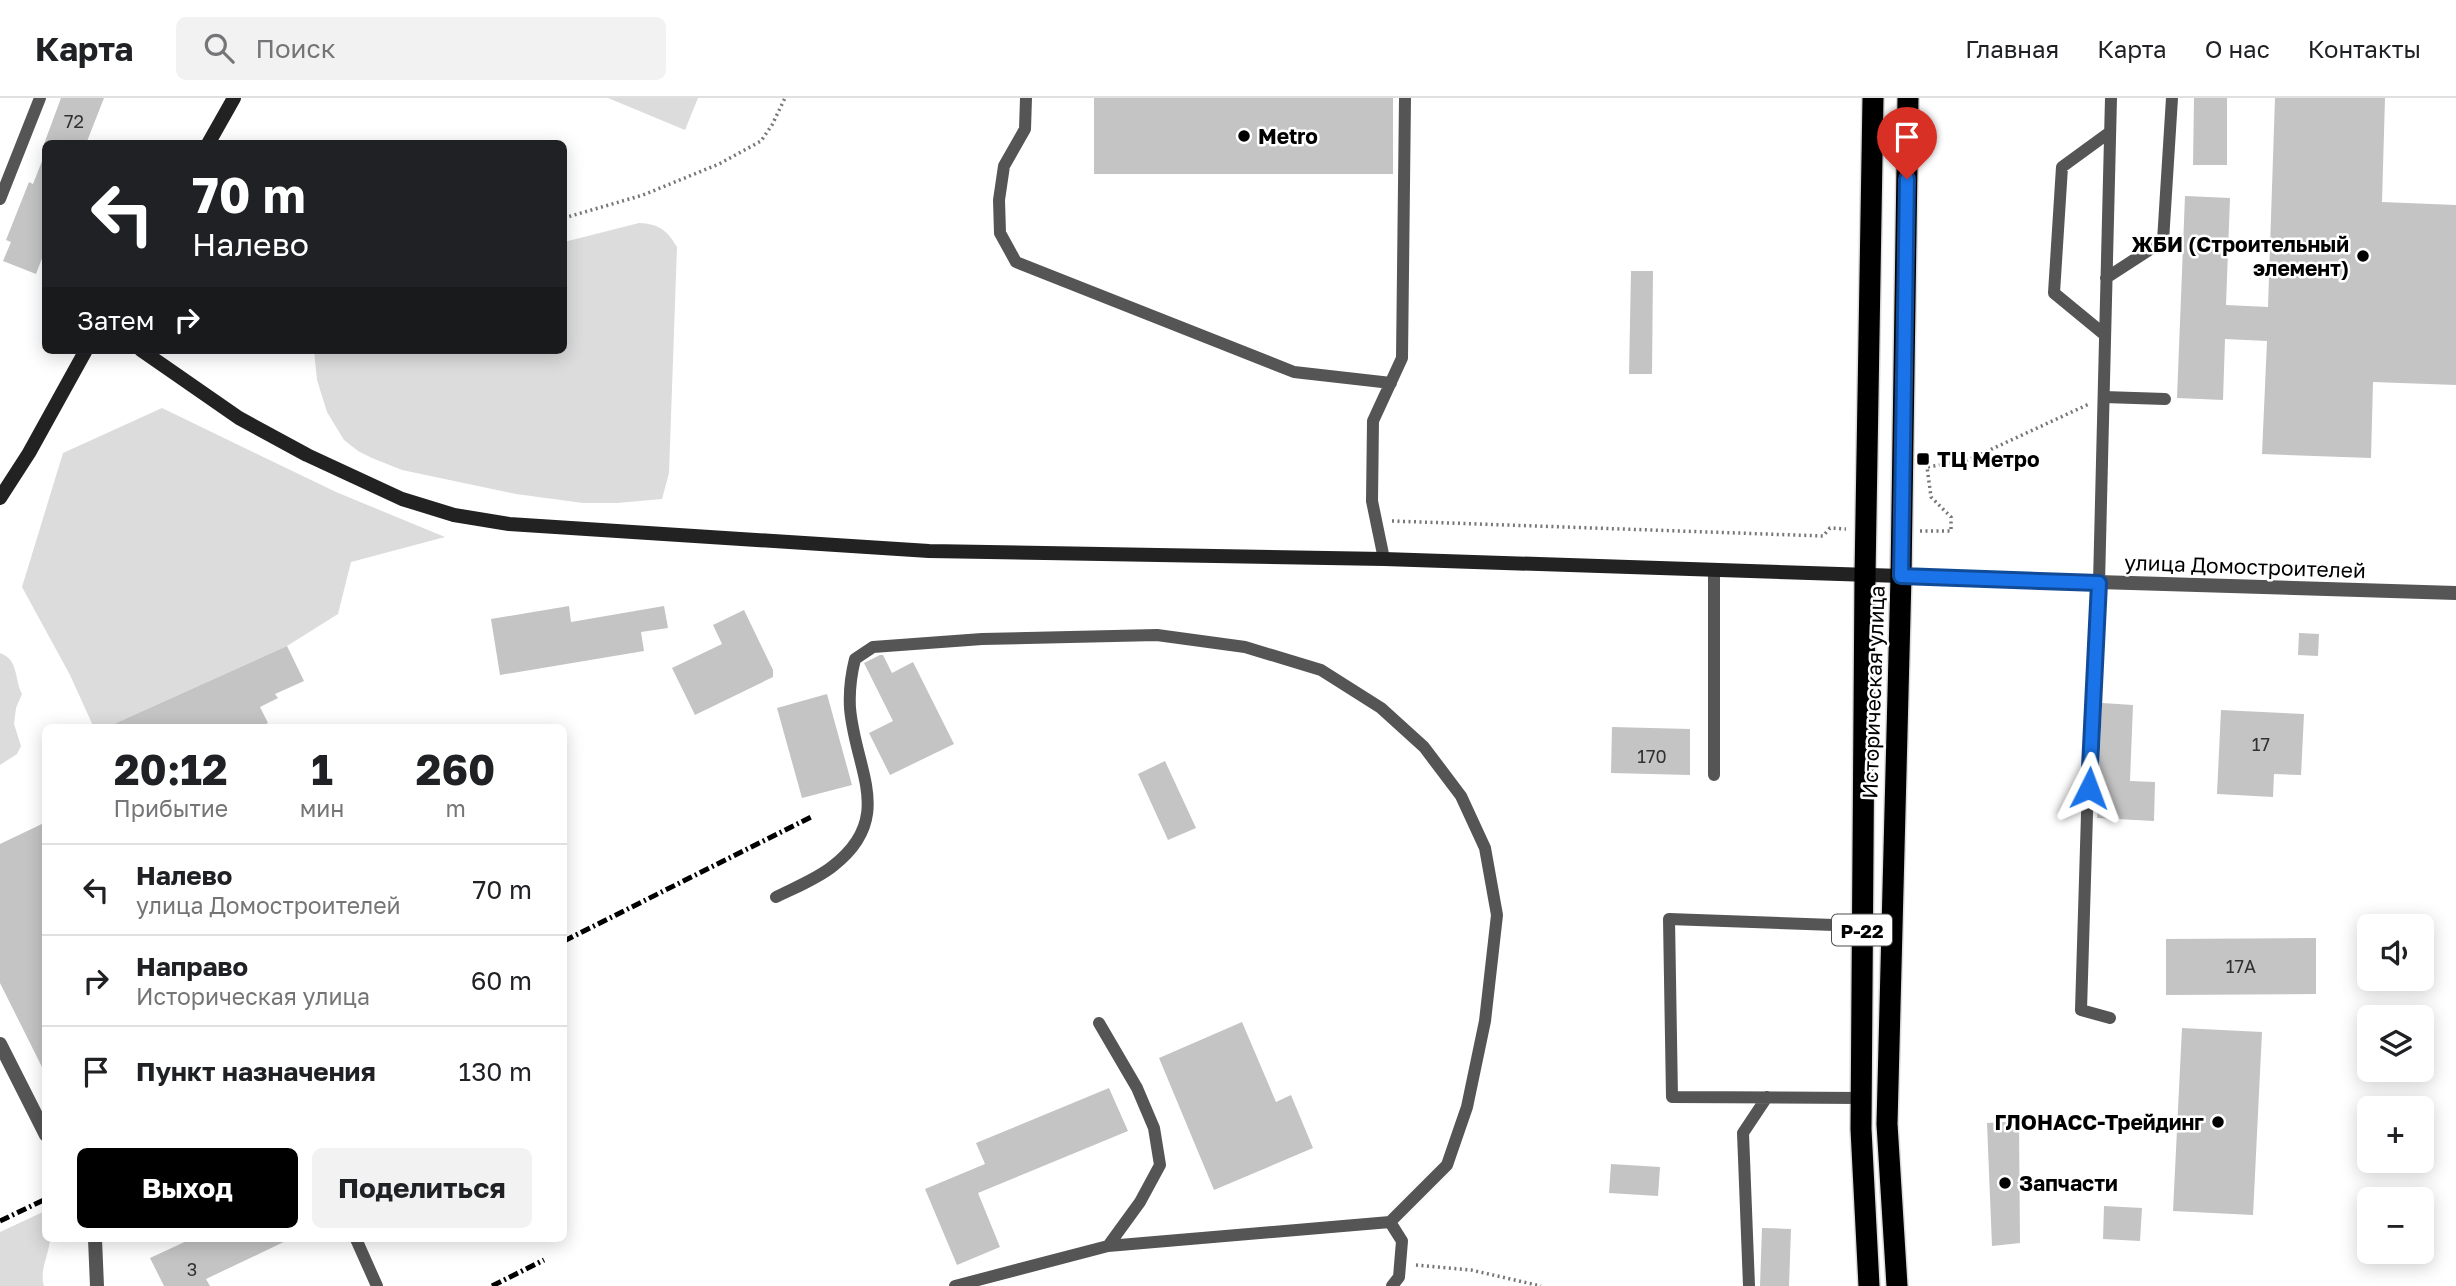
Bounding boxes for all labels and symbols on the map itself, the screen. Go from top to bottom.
pin [1877,107,1937,179]
house number: 72 [64,110,84,132]
place label: Metro [1258,123,1318,149]
marker: Metro [1236,128,1252,144]
place label: ЖБИ (Строительный элемент) [2131,231,2349,281]
marker: ЖБИ (Строительный элемент) [2355,248,2371,264]
place label: ТЦ Метро [1937,446,2040,472]
marker: ТЦ Метро [1915,451,1931,467]
street label: улица Домостроителей [2124,549,2366,583]
street label: Историческая улица [1856,585,1890,799]
house number: 17 [2252,733,2270,755]
house number: 170 [1637,745,1667,767]
position arrow [2052,751,2126,825]
road number: Р-22 [1832,915,1892,946]
house number: 17А [2226,955,2256,977]
place label: ГЛОНАСС-Трейдинг [1994,1109,2204,1135]
marker: ГЛОНАСС-Трейдинг [2210,1114,2226,1130]
place label: Запчасти [2019,1170,2118,1196]
marker: Запчасти [1997,1175,2013,1191]
house number: 3 [187,1258,197,1280]

